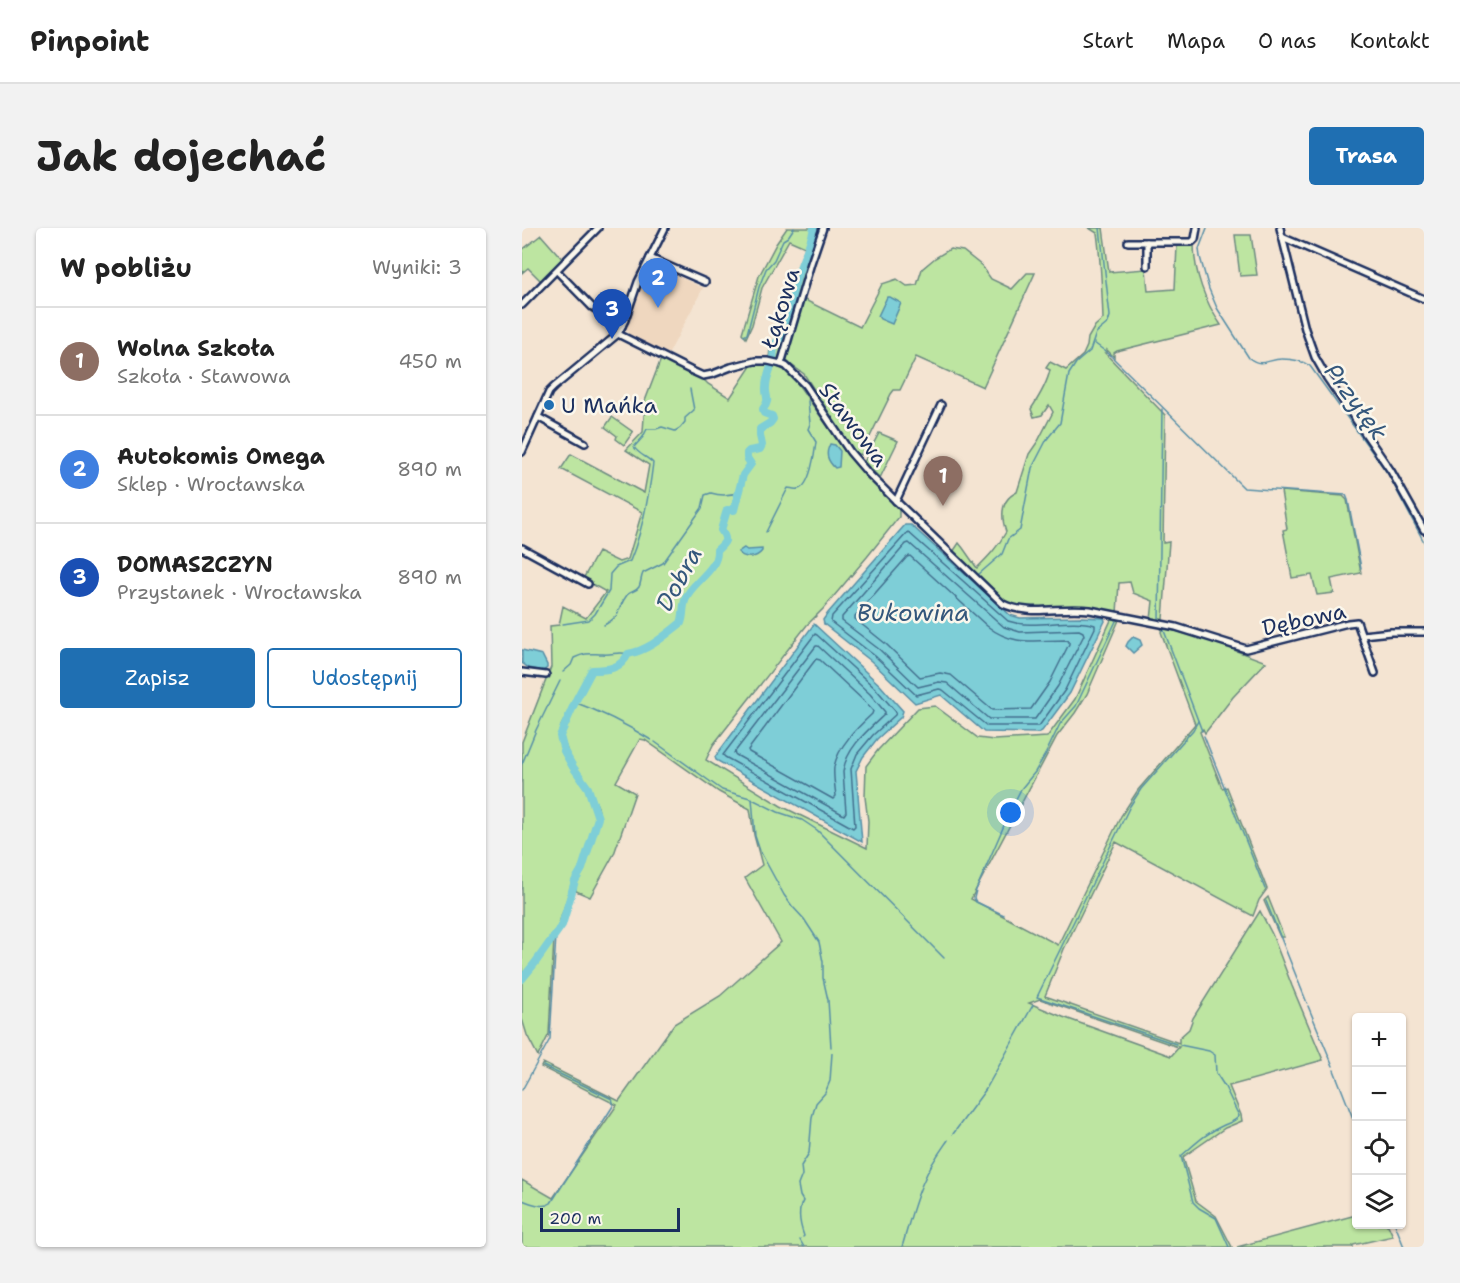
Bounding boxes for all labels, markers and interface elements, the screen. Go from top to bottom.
text: Pinpoint [30,22,149,60]
text: Start [1083,27,1134,55]
text: Mapa [1167,27,1225,55]
text: O nas [1258,27,1317,55]
text: Kontakt [1350,27,1430,55]
button: Trasa [1309,127,1424,185]
text: Jak dojechać [36,128,326,184]
text: W pobliżu [60,250,192,285]
text: Wyniki: 3 [372,254,462,280]
pin: 2 [638,259,678,308]
street label: Łąkowa [754,264,807,353]
pin: 3 [592,290,632,339]
text: Wolna Szkoła [117,334,275,363]
text: 1 [75,348,84,374]
text: 450 m [398,348,462,374]
water label: Przyłęk [1317,357,1395,447]
text: Szkoła · Stawowa [117,363,290,389]
street label: Stawowa [812,376,895,473]
place label: U Mańka [561,391,657,420]
marker: U Mańka [542,398,556,412]
text: Autokomis Omega [117,442,325,471]
text: 2 [73,456,87,482]
text: 890 m [397,456,462,482]
pin: 1 [924,456,962,506]
text: Sklep · Wrocławska [117,471,305,497]
water label: Dobra [648,541,710,617]
text: DOMASZCZYN [117,550,273,579]
text: 3 [73,564,87,590]
text: 890 m [397,564,462,590]
text: Przystanek · Wrocławska [117,579,362,605]
street label: Dębowa [1260,596,1349,643]
water label: Bukowina [857,597,969,629]
button: Zapisz [60,648,255,708]
button: Udostępnij [267,648,462,708]
your location [996,798,1025,827]
map controls [1352,1013,1406,1229]
button: + [1352,1013,1406,1067]
button: − [1352,1067,1406,1121]
button: locate [1352,1121,1406,1175]
button: layers [1352,1175,1406,1229]
scale bar [540,1205,680,1232]
text: 200 m [549,1208,601,1229]

